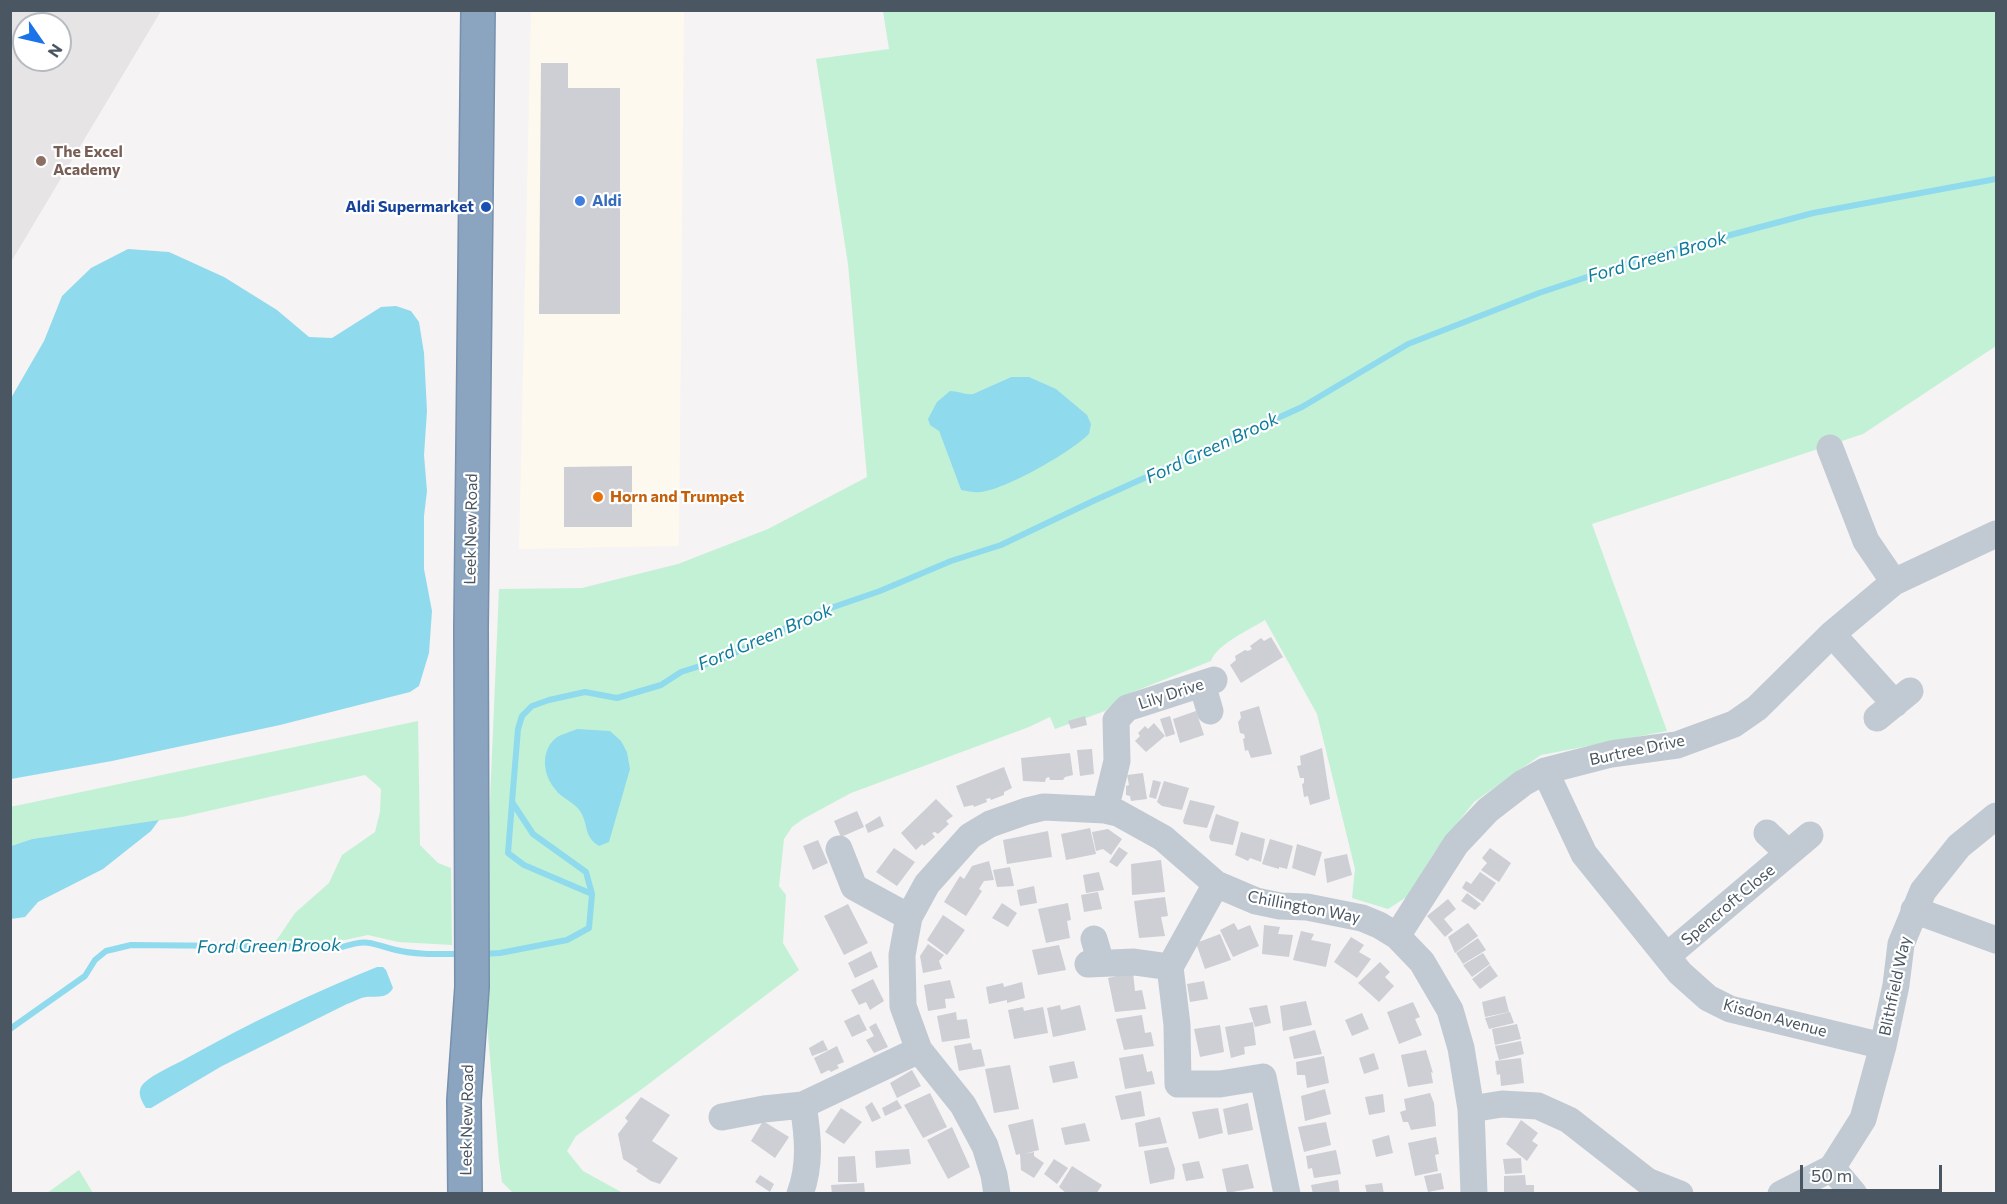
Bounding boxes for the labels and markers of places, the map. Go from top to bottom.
place label: The Excel Academy [53,142,123,180]
marker: The Excel Academy [34,154,48,168]
place label: Aldi [592,191,622,211]
marker: Aldi [573,194,587,208]
place label: Aldi Supermarket [345,197,474,217]
marker: Aldi Supermarket [479,200,493,214]
place label: Horn and Trumpet [610,487,744,507]
marker: Horn and Trumpet [591,490,605,504]

